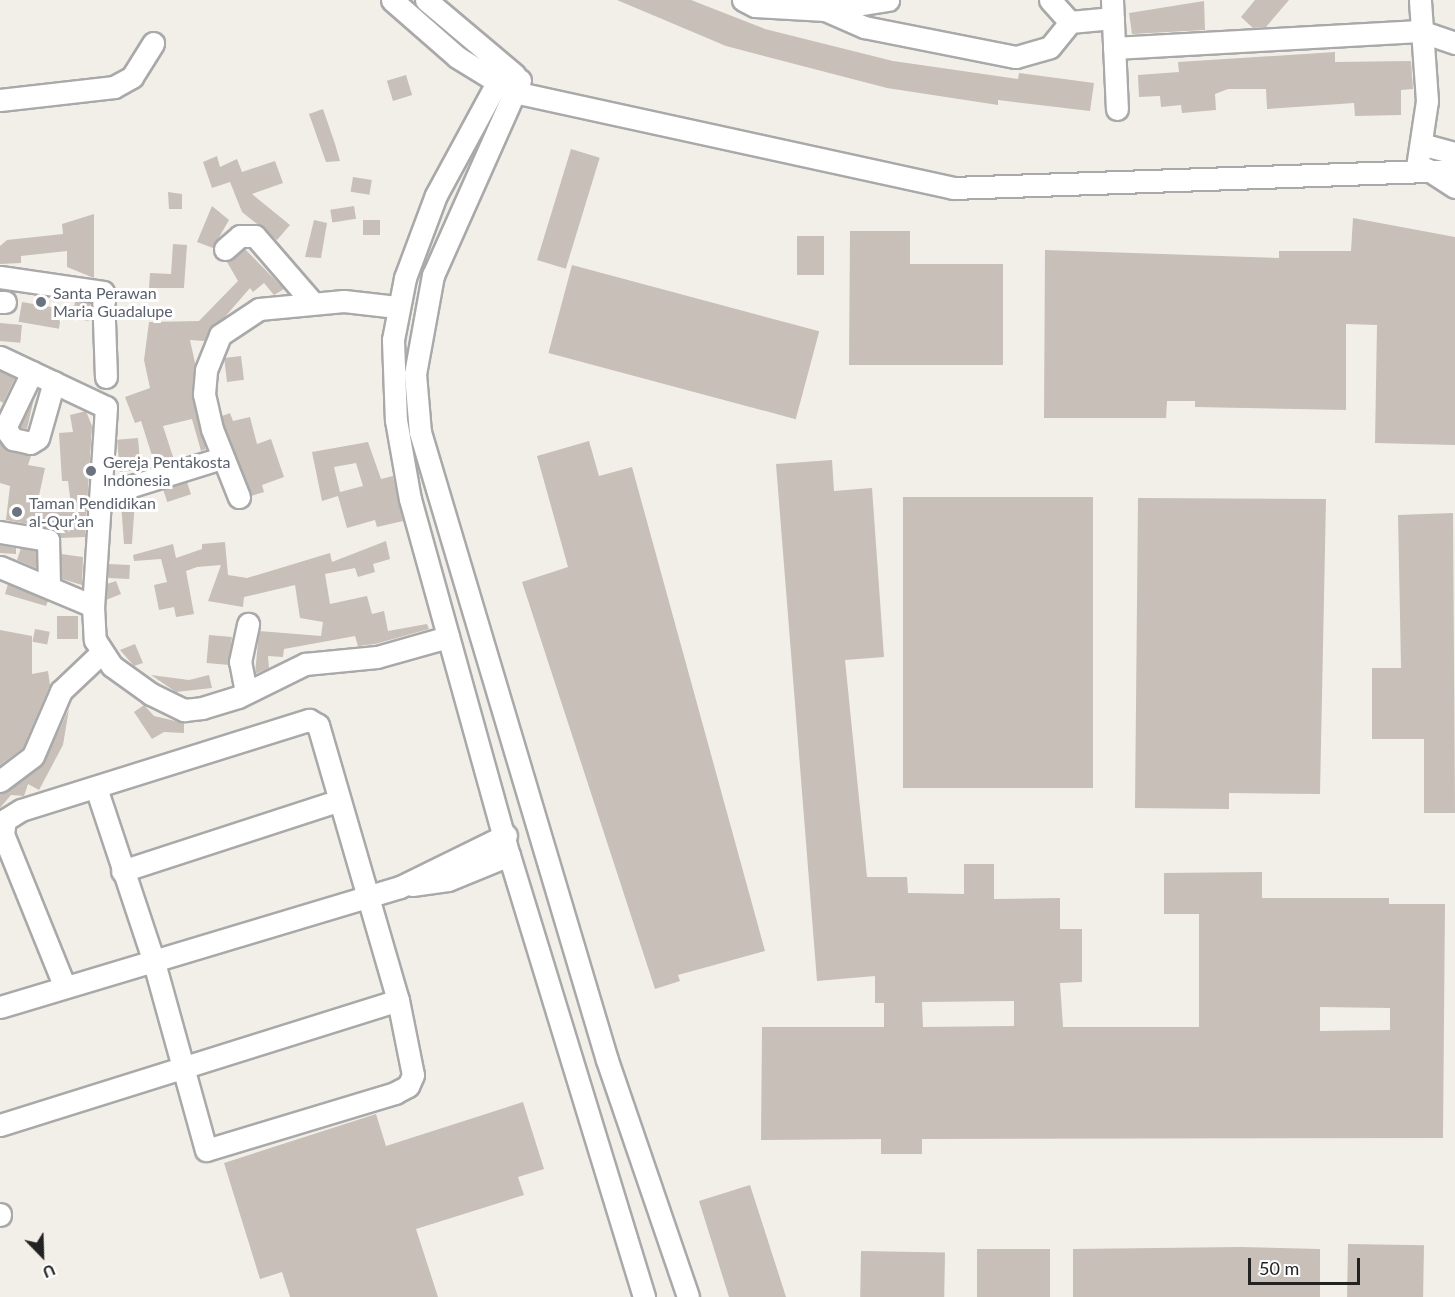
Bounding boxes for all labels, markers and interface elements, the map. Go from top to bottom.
place label: Santa Perawan Maria Guadalupe [53,283,173,321]
marker: Santa Perawan Maria Guadalupe [34,295,48,309]
place label: Gereja Pentakosta Indonesia [103,452,230,490]
marker: Gereja Pentakosta Indonesia [84,464,98,478]
place label: Taman Pendidikan al-Qur’an [29,493,156,531]
marker: Taman Pendidikan al-Qur’an [10,505,24,519]
north arrow [12,1225,72,1285]
scale bar [1251,1246,1364,1284]
text: 50 m [1259,1257,1299,1279]
text: U [40,1261,58,1283]

